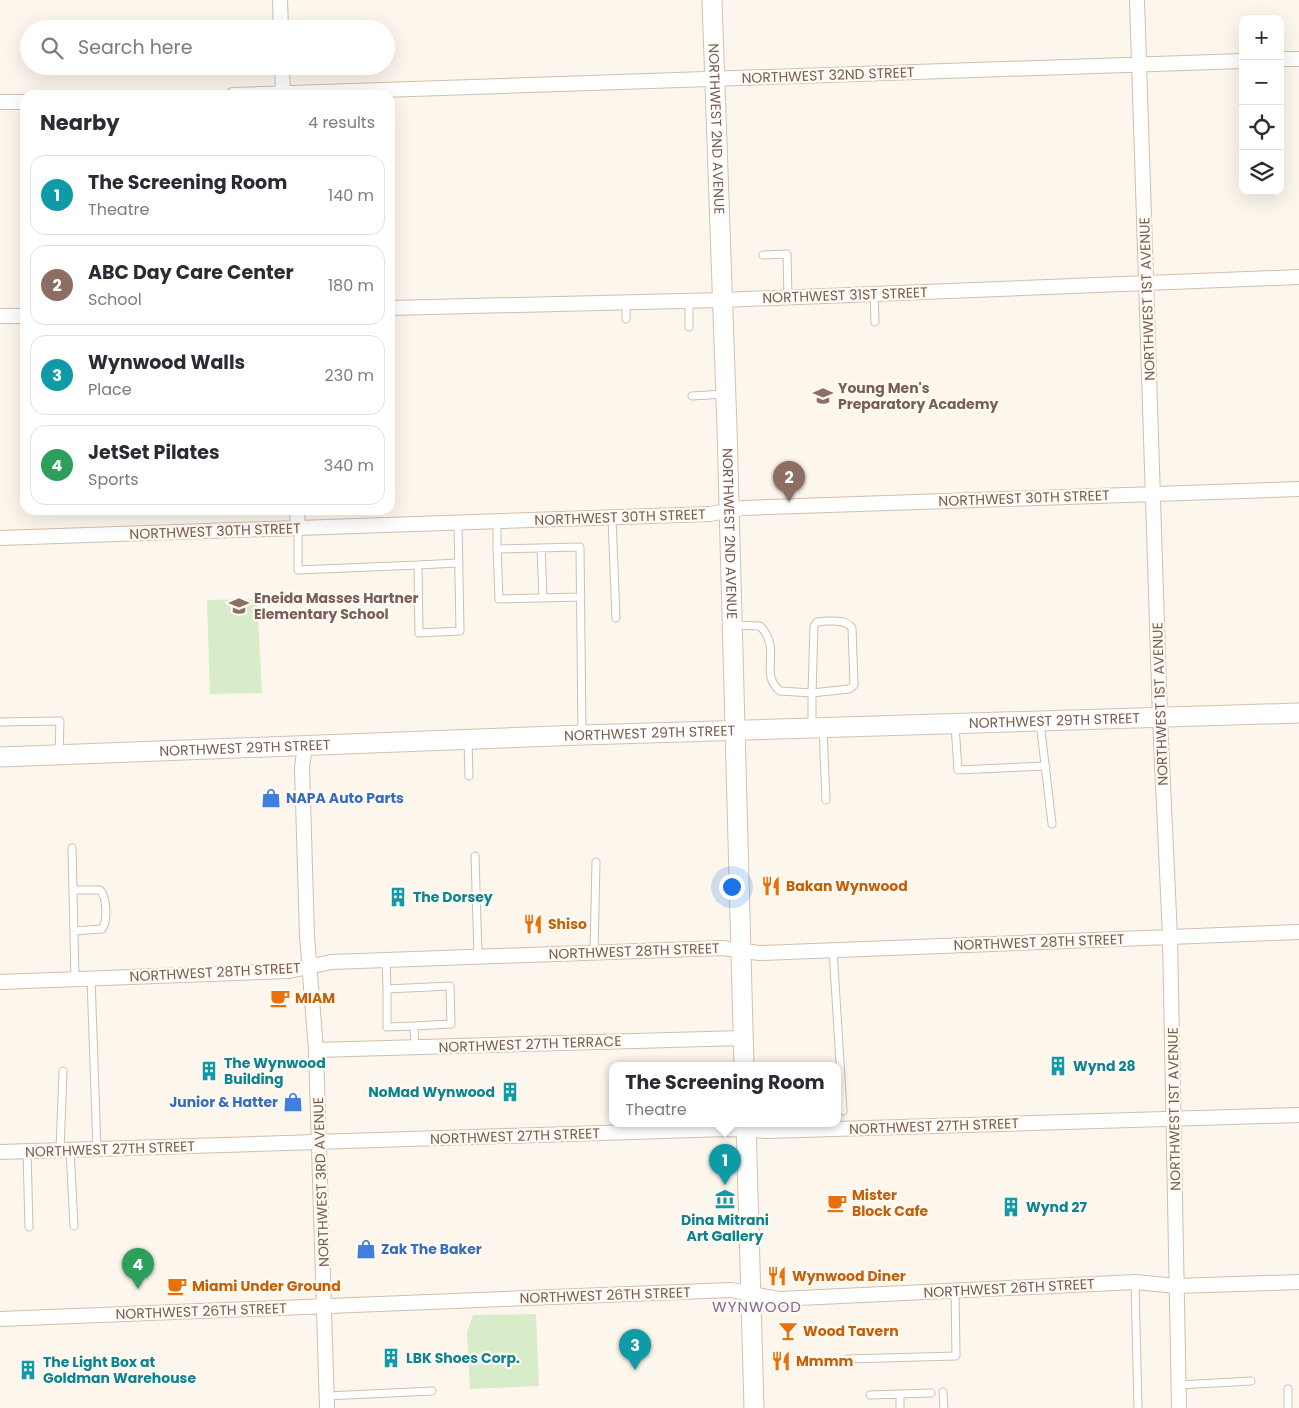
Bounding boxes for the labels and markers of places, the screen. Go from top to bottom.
place label: Young Men's Preparatory Academy [838,378,999,414]
school or university icon: Young Men's Preparatory Academy [812,385,834,407]
pin: 2 [773,461,805,502]
place label: Eneida Masses Hartner Elementary School [254,588,419,624]
school or university icon: Eneida Masses Hartner Elementary School [228,595,250,617]
shop icon: NAPA Auto Parts [260,787,282,809]
place label: NAPA Auto Parts [286,788,404,808]
restaurant icon: Bakan Wynwood [760,875,782,897]
place label: Bakan Wynwood [786,876,908,896]
building icon: The Dorsey [387,886,409,908]
place label: The Dorsey [413,887,493,907]
restaurant icon: Shiso [522,913,544,935]
place label: Shiso [548,914,587,934]
cafe icon: MIAM [269,987,291,1009]
place label: MIAM [295,988,335,1008]
place label: The Wynwood Building [224,1053,326,1089]
building icon: Wynd 28 [1047,1055,1069,1077]
place label: Wynd 28 [1073,1056,1136,1076]
building icon: The Wynwood Building [198,1060,220,1082]
building icon: NoMad Wynwood [499,1081,521,1103]
place label: NoMad Wynwood [368,1082,495,1102]
shop icon: Junior & Hatter [282,1091,304,1113]
place label: Junior & Hatter [169,1092,278,1112]
pin: 1 [709,1144,741,1185]
place label: Mister Block Cafe [852,1185,929,1221]
museum icon: Dina Mitrani Art Gallery [714,1188,736,1210]
cafe icon: Mister Block Cafe [826,1192,848,1214]
building icon: Wynd 27 [1000,1196,1022,1218]
place label: Wynd 27 [1026,1197,1087,1217]
place label: Dina Mitrani Art Gallery [681,1210,769,1246]
shop icon: Zak The Baker [355,1238,377,1260]
place label: Zak The Baker [381,1239,482,1259]
pin: 4 [122,1248,154,1289]
restaurant icon: Wynwood Diner [766,1265,788,1287]
place label: Wynwood Diner [792,1266,906,1286]
cafe icon: Miami Under Ground [166,1275,188,1297]
place label: Miami Under Ground [192,1276,341,1296]
bar icon: Wood Tavern [777,1320,799,1342]
place label: Wood Tavern [803,1321,899,1341]
pin: 3 [619,1329,651,1370]
building icon: LBK Shoes Corp. [380,1347,402,1369]
place label: LBK Shoes Corp. [406,1348,520,1368]
restaurant icon: Mmmm [770,1350,792,1372]
place label: Mmmm [796,1351,854,1371]
place label: The Light Box at Goldman Warehouse [43,1352,196,1388]
building icon: The Light Box at Goldman Warehouse [17,1359,39,1381]

